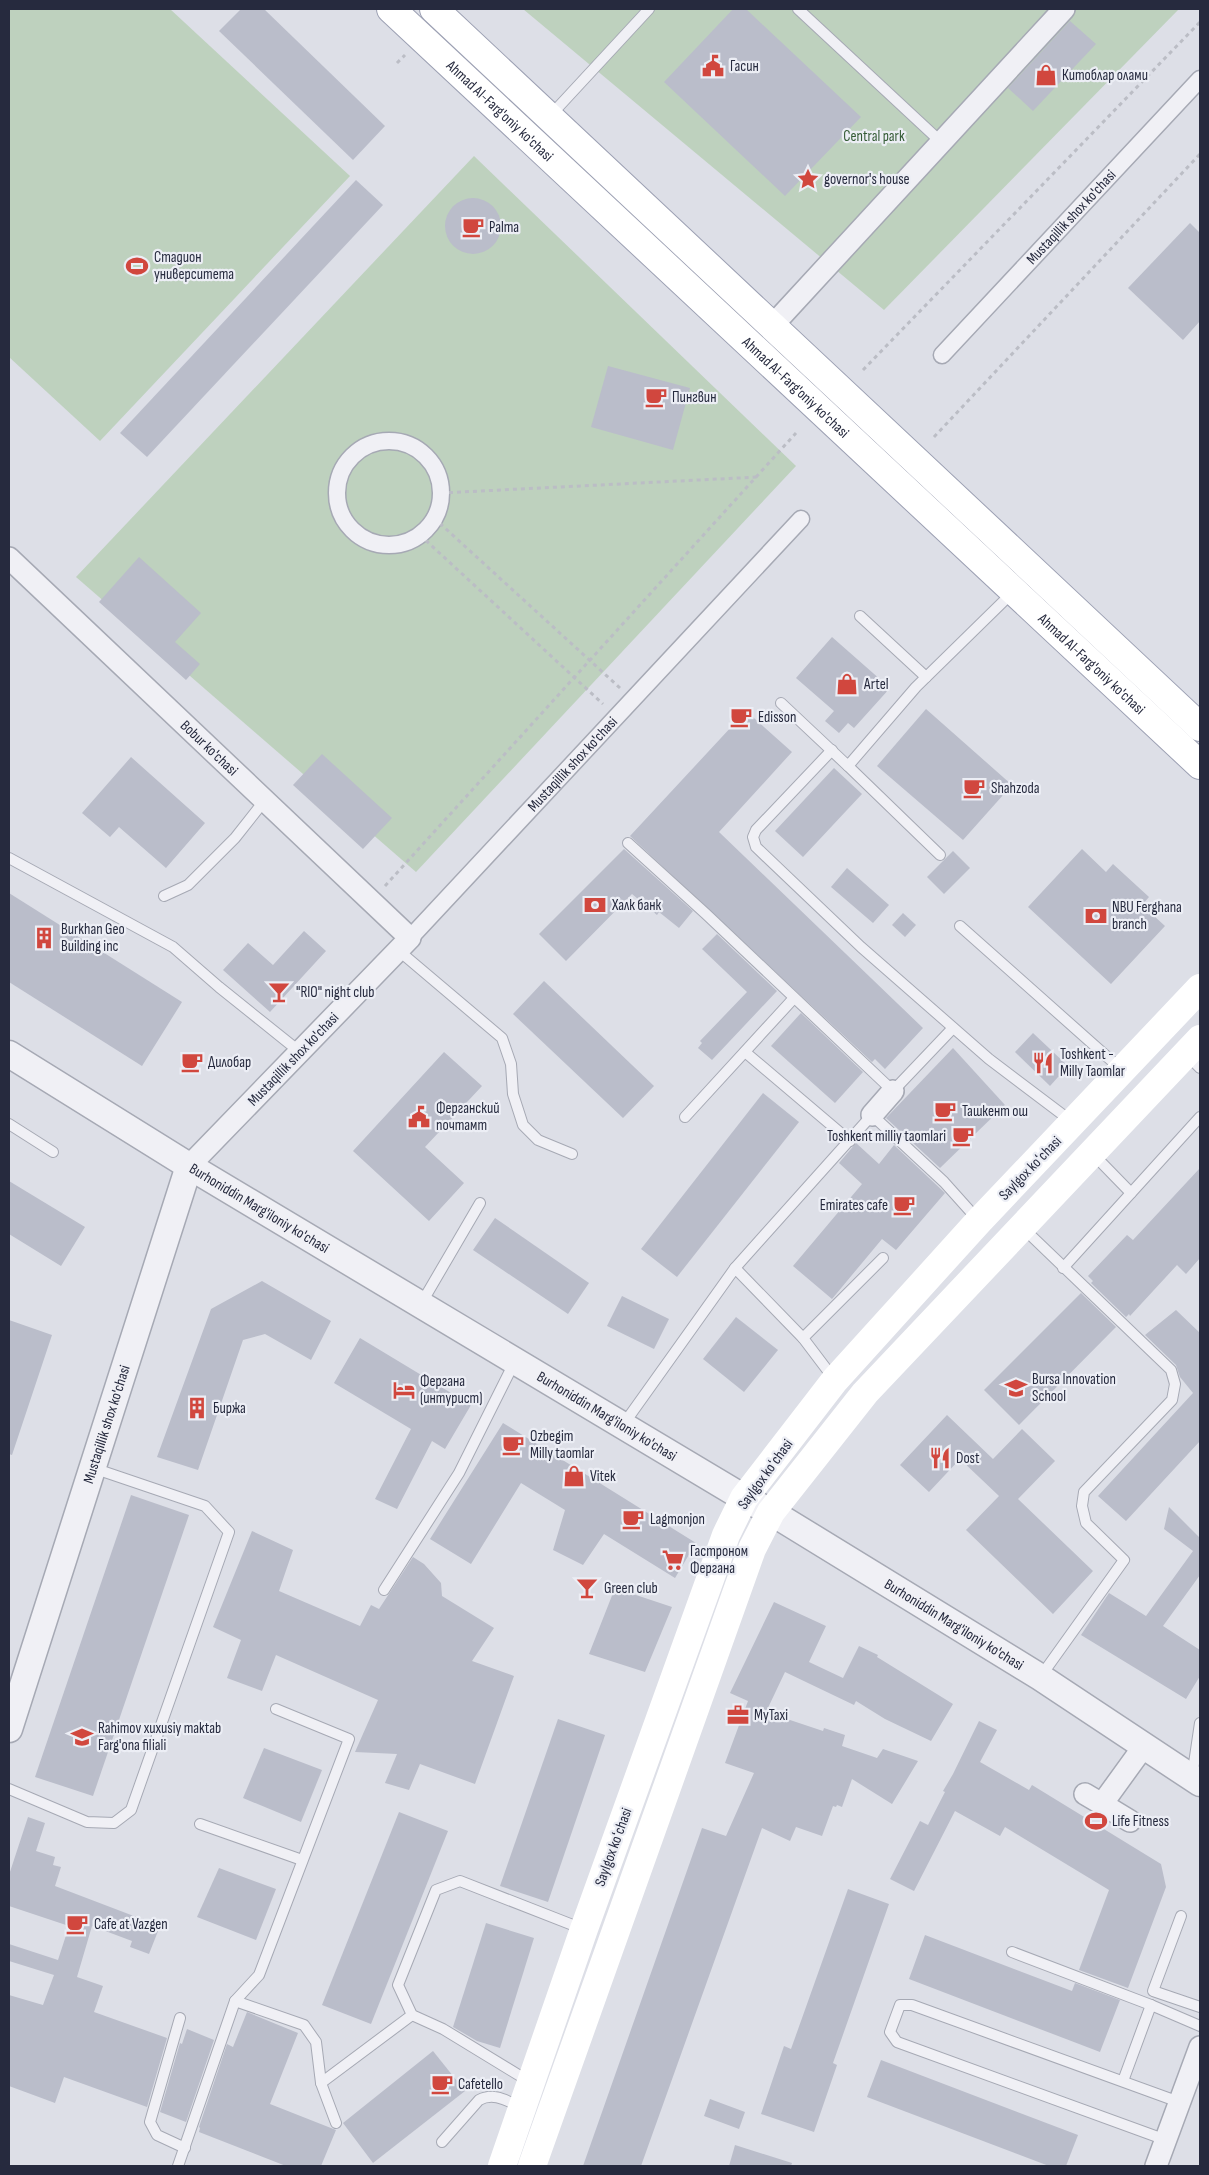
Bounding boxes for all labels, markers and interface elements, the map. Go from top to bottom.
public building icon: Гасин [700,53,726,79]
street label: Ahmad Al-Farg'oniy ko'chasi [441,56,557,166]
place label: Гасин [730,57,759,76]
shop icon: Китоблар олами [1033,62,1059,88]
place label: Китоблар олами [1062,66,1148,85]
park label: Central park [843,127,905,146]
place icon: governor's house [795,166,821,192]
street label: Mustaqillik shox ko'chasi [1022,166,1121,269]
place label: governor's house [824,170,910,189]
cafe icon: Palma [460,214,486,240]
place label: Palma [489,218,519,237]
place label: Стадион университета [154,248,234,284]
sports icon: Стадион университета [124,253,150,279]
street label: Ahmad Al-Farg'oniy ko'chasi [737,332,853,442]
cafe icon: Пингвин [643,384,669,410]
place label: Пингвин [672,388,716,407]
street label: Ahmad Al-Farg'oniy ko'chasi [1033,609,1149,719]
shop icon: Artel [834,671,860,697]
place label: Artel [863,675,888,694]
cafe icon: Edisson [728,704,754,730]
place label: Edisson [758,708,796,727]
street label: Mustaqillik shox ko'chasi [524,713,622,816]
street label: Bobur ko'chasi [176,716,242,780]
cafe icon: Shahzoda [961,775,987,801]
place label: Shahzoda [991,779,1040,798]
bank icon: Халк банк [582,892,608,918]
place label: Халк банк [611,896,662,915]
place label: NBU Ferghana branch [1112,898,1182,934]
bank icon: NBU Ferghana branch [1083,903,1109,929]
place label: Burkhan Geo Building inc [61,920,125,956]
building icon: Burkhan Geo Building inc [31,925,57,951]
bar icon: "RIO" night club [266,979,292,1005]
place label: "RIO" night club [296,983,374,1002]
street label: Mustaqillik shox ko'chasi [244,1008,343,1110]
place label: Toshkent - Milly Taomlar [1060,1045,1126,1081]
cafe icon: Дилобар [179,1049,205,1075]
restaurant icon: Toshkent - Milly Taomlar [1030,1050,1056,1076]
place label: Дилобар [208,1053,251,1072]
cafe icon: Ташкент ош [932,1098,958,1124]
place label: Ферганский почтамт [436,1099,500,1135]
place label: Ташкент ош [962,1102,1028,1121]
public building icon: Ферганский почтамт [406,1104,432,1130]
cafe icon: Toshkent milliy taomlari [950,1123,976,1149]
place label: Toshkent milliy taomlari [827,1127,946,1146]
street label: Saylgox koʻchasi [995,1132,1066,1204]
street label: Burhoniddin Marg'iloniy ko'chasi [186,1159,333,1258]
cafe icon: Emirates cafe [891,1192,917,1218]
place label: Emirates cafe [820,1196,888,1215]
street label: Mustaqillik shox ko'chasi [79,1363,135,1486]
street label: Burhoniddin Marg'iloniy ko'chasi [533,1367,680,1466]
place label: Bursa Innovation School [1032,1370,1116,1406]
place label: Фергана (интурист) [420,1372,482,1408]
school or university icon: Bursa Innovation School [1003,1375,1029,1401]
hotel icon: Фергана (интурист) [391,1377,417,1403]
building icon: Биржа [184,1395,210,1421]
place label: Биржа [213,1399,246,1418]
place label: Ozbegim Milly taomlar [530,1427,595,1463]
cafe icon: Ozbegim Milly taomlar [500,1432,526,1458]
street label: Saylgox koʻchasi [734,1435,797,1513]
restaurant icon: Dost [927,1445,953,1471]
place label: Dost [956,1449,980,1468]
shop icon: Vitek [561,1463,587,1489]
place label: Vitek [590,1467,616,1486]
cafe icon: Lagmonjon [620,1506,646,1532]
place label: Lagmonjon [650,1510,705,1529]
place label: Гастроном Фергана [690,1542,748,1578]
supermarket icon: Гастроном Фергана [660,1547,686,1573]
bar icon: Green club [574,1575,600,1601]
street label: Burhoniddin Marg'iloniy ko'chasi [881,1575,1027,1675]
place label: Green club [604,1579,658,1598]
office icon: MyTaxi [725,1702,751,1728]
place label: MyTaxi [754,1706,788,1725]
place label: Rahimov xuxusiy maktab Farg'ona filiali [98,1719,221,1755]
school or university icon: Rahimov xuxusiy maktab Farg'ona filiali [69,1724,95,1750]
street label: Saylgox koʻchasi [590,1805,637,1889]
sports icon: Life Fitness [1083,1808,1109,1834]
place label: Life Fitness [1112,1812,1169,1831]
cafe icon: Cafe at Vazgen [64,1911,90,1937]
place label: Cafe at Vazgen [94,1915,168,1934]
cafe icon: Cafetello [429,2071,455,2097]
place label: Cafetello [458,2075,503,2094]

